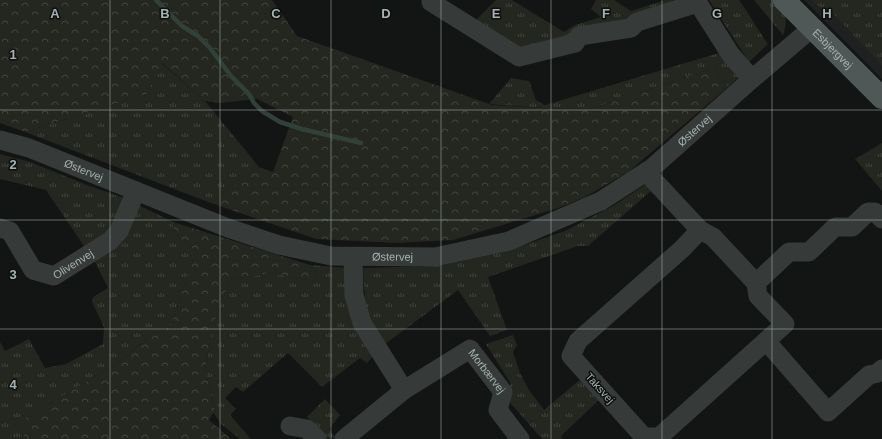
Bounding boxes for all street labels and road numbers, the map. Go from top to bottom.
street label: Esbjergvej [810,26,855,71]
street label: Østervej [675,112,714,148]
street label: Østervej [62,157,105,183]
street label: Olivenvej [51,247,95,281]
street label: Østervej [372,250,413,263]
street label: Morbærvej [466,347,508,396]
street label: Taksvej [583,370,617,406]

